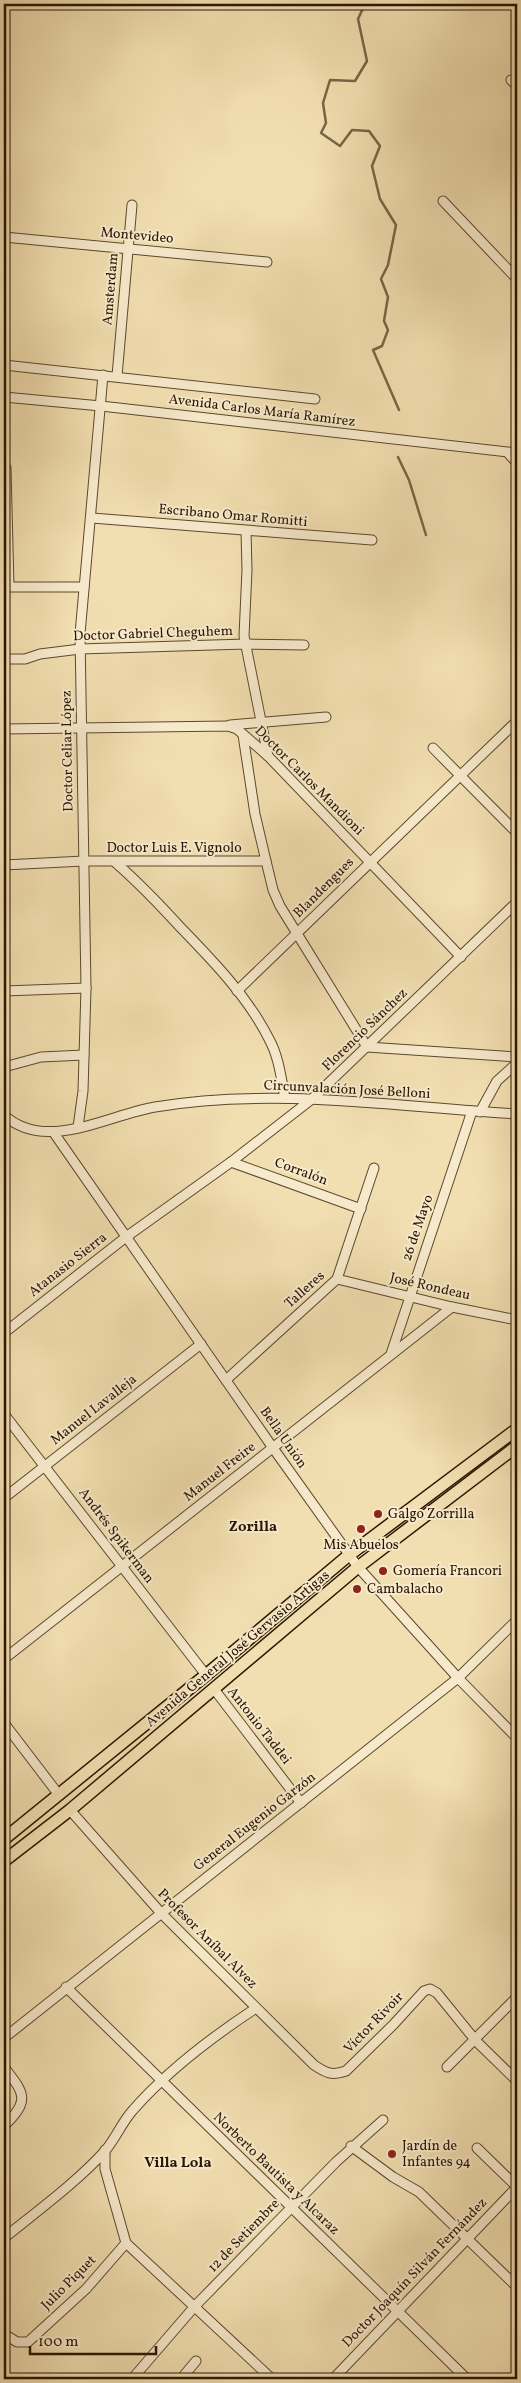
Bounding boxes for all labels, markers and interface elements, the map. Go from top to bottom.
street label: Montevideo [100,223,174,249]
street label: Amsterdam [98,252,124,326]
street label: Avenida Carlos María Ramírez [168,390,356,432]
street label: Escribano Omar Romitti [158,500,308,532]
street label: Doctor Gabriel Cheguhem [73,622,233,646]
street label: Doctor Celiar López [57,690,79,812]
street label: Doctor Carlos Mandioni [250,722,368,840]
street label: Doctor Luis E. Vignolo [106,839,242,858]
street label: Blandengues [289,853,359,923]
street label: Florencio Sánchez [318,984,412,1076]
street label: Circunvalación José Belloni [263,1076,431,1104]
street label: Corralón [272,1154,330,1190]
street label: 26 de Mayo [398,1192,438,1264]
street label: Atanasio Sierra [25,1228,111,1302]
street label: Talleres [281,1267,329,1313]
street label: José Rondeau [388,1269,472,1306]
street label: Manuel Lavalleja [47,1370,141,1450]
street label: Bella Unión [255,1403,311,1473]
street label: Manuel Freire [180,1438,260,1506]
street label: Andrés Spikerman [74,1484,158,1588]
place label: Galgo Zorrilla [388,1505,474,1524]
marker: Galgo Zorrilla [372,1508,384,1520]
district label: Zorilla [229,1517,277,1538]
marker: Mis Abuelos [355,1523,367,1535]
place label: Mis Abuelos [323,1536,399,1555]
place label: Gomería Francori [393,1562,502,1581]
marker: Gomería Francori [377,1565,389,1577]
street label: Avenida General José Gervasio Artigas [142,1566,334,1732]
place label: Cambalacho [367,1580,443,1599]
marker: Cambalacho [351,1583,363,1595]
street label: Antonio Taddei [223,1683,295,1769]
street label: General Eugenio Garzón [190,1768,320,1876]
street label: Profesor Aníbal Alvez [153,1885,261,1993]
street label: Víctor Rivoir [340,1988,408,2058]
street label: Norberto Bautista y Alcaraz [209,2108,343,2240]
place label: Jardín de Infantes 94 [402,2137,471,2172]
marker: Jardín de Infantes 94 [386,2148,398,2160]
district label: Villa Lola [144,2153,212,2174]
street label: Doctor Joaquín Silván Fernández [338,2194,492,2352]
street label: 12 de Setiembre [204,2195,284,2277]
street label: Julio Piquet [37,2251,101,2315]
scale bar [30,2323,156,2355]
text: 100 m [38,2332,78,2353]

